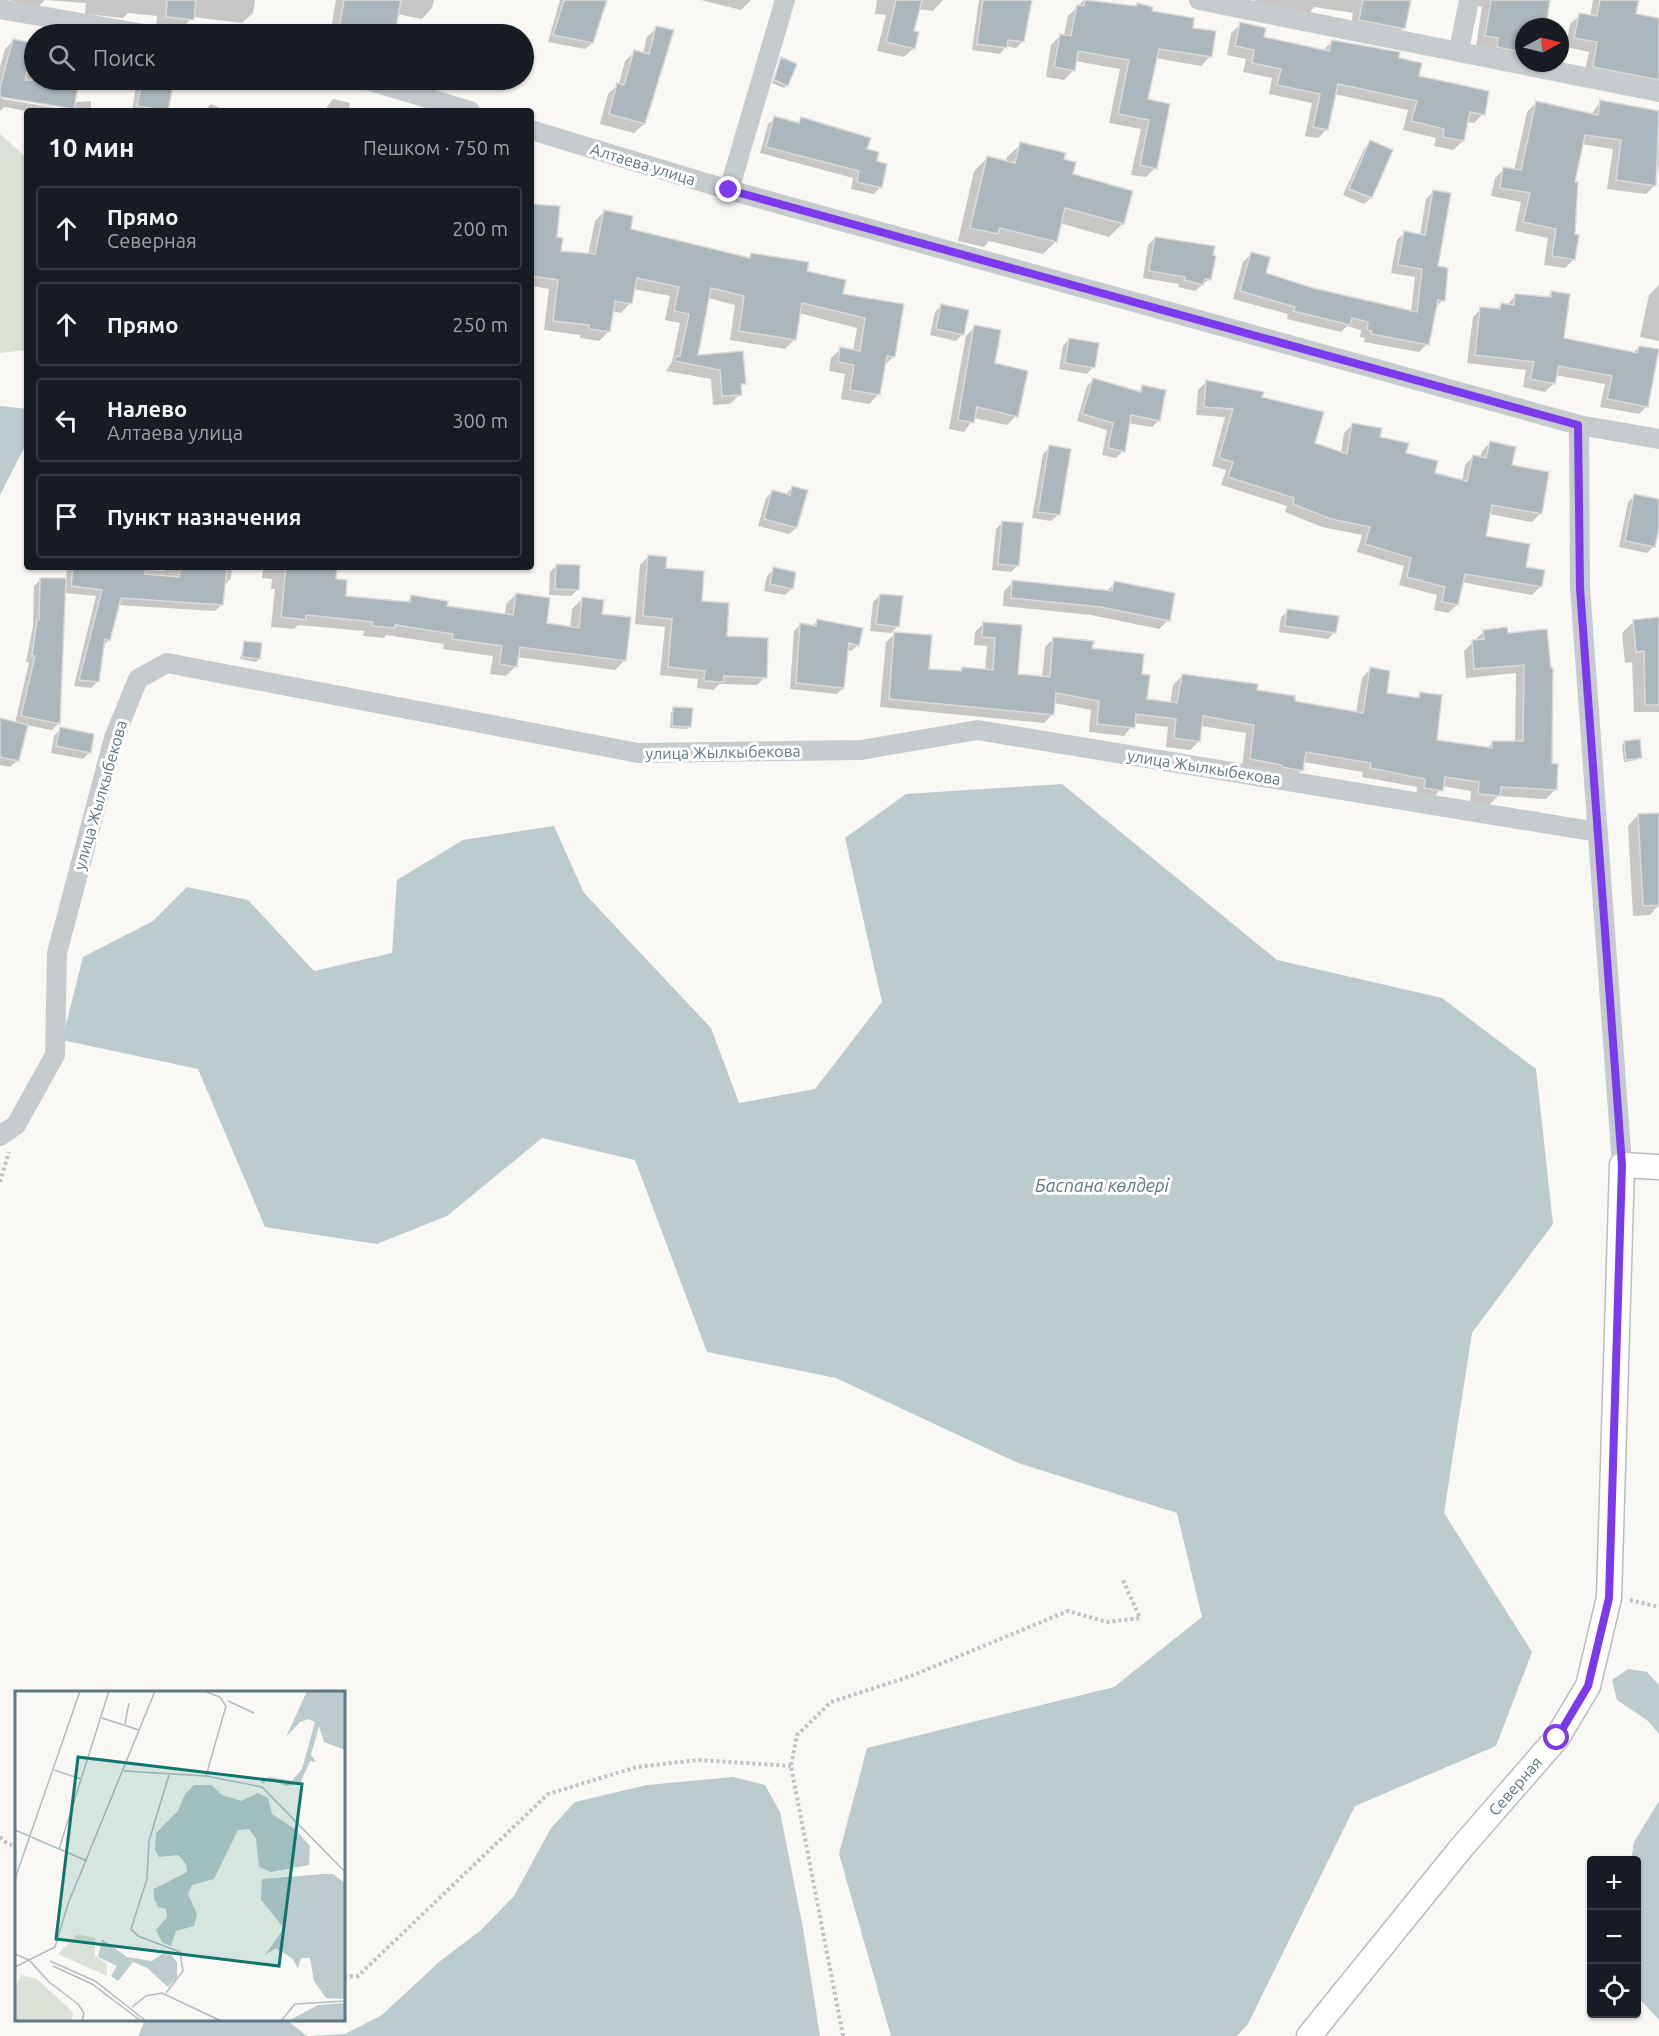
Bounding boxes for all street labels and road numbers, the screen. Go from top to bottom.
street label: Алтаева улица [588,139,698,189]
street label: улица Жылкыбекова [70,718,130,872]
street label: улица Жылкыбекова [645,742,801,762]
street label: улица Жылкыбекова [1126,746,1282,788]
street label: Северная [1485,1753,1545,1819]

